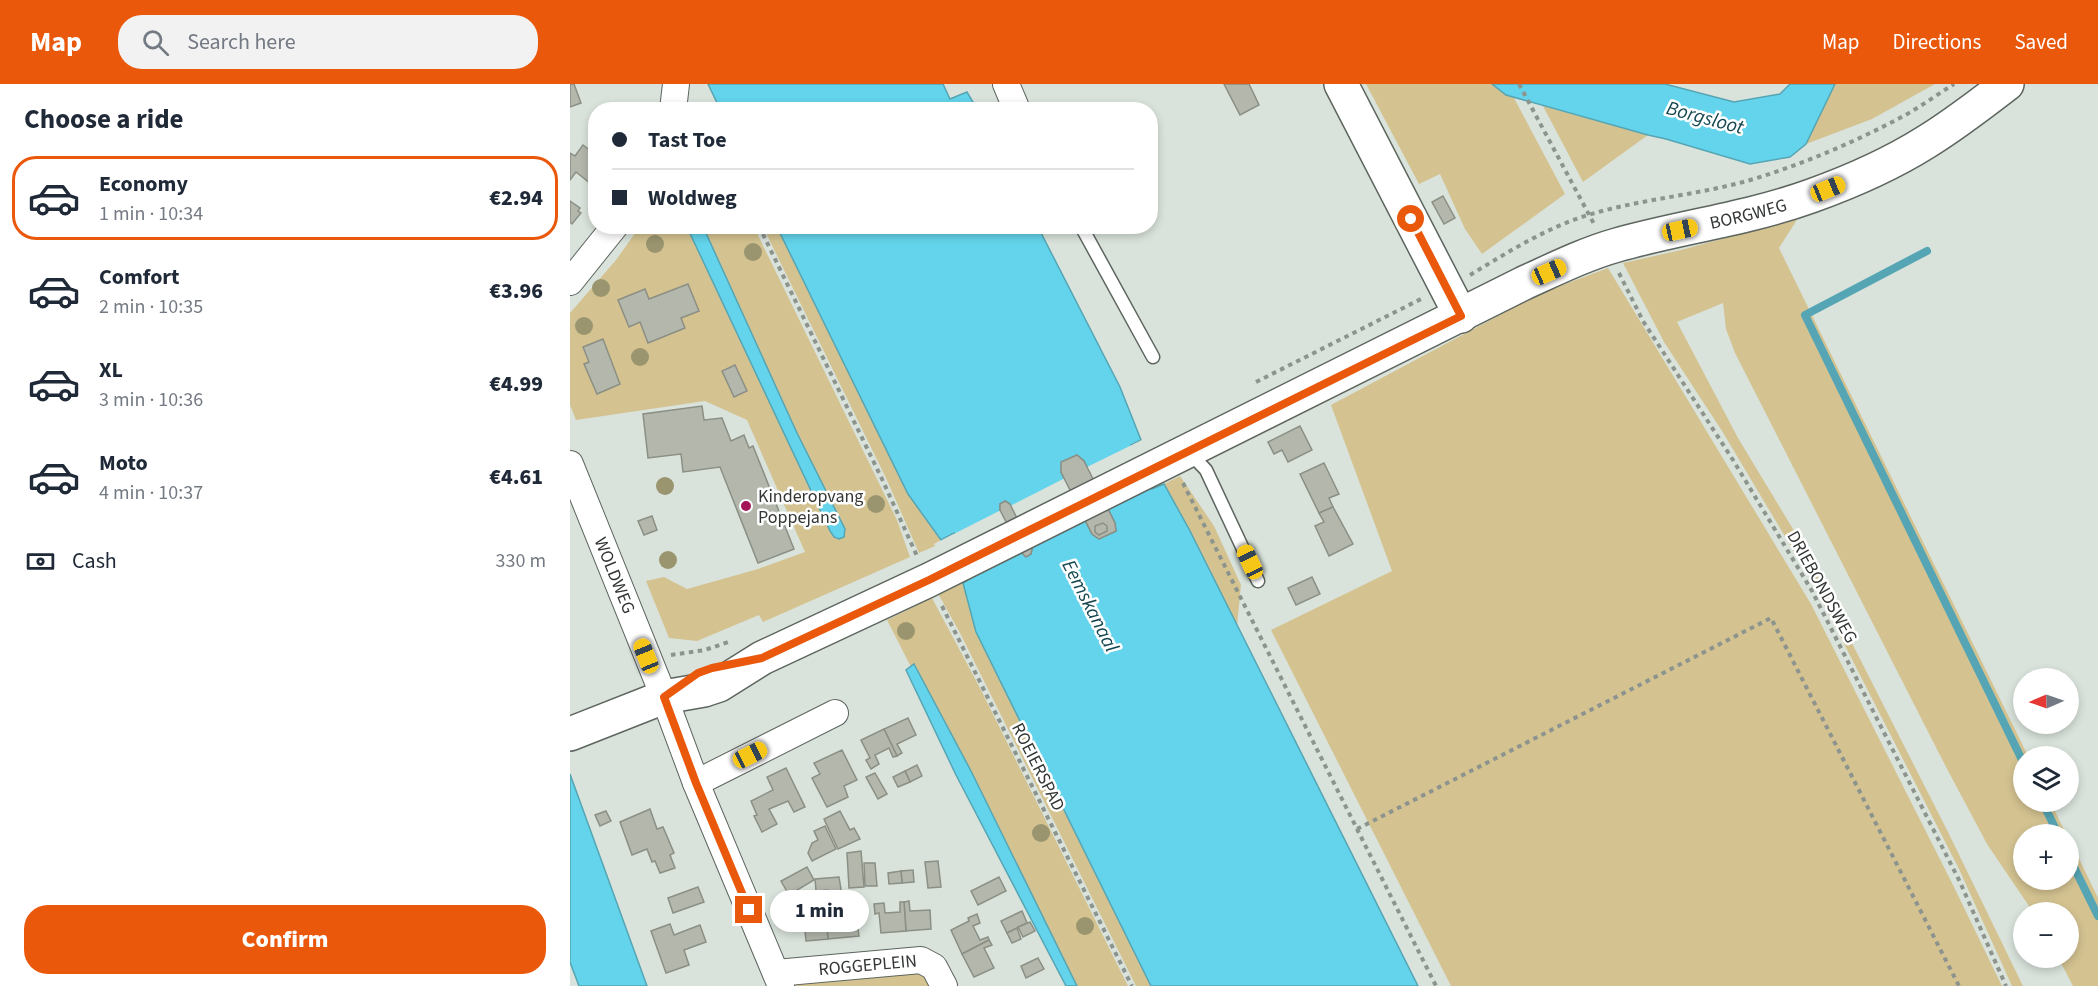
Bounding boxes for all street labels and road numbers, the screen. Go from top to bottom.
street label: BORGWEG [1707,192,1790,235]
street label: DRIEBONDSWEG [1781,526,1863,648]
street label: WOLDWEG [588,533,642,617]
street label: ROEIERSPAD [1005,719,1071,815]
street label: ROGGEPLEIN [817,948,918,982]

